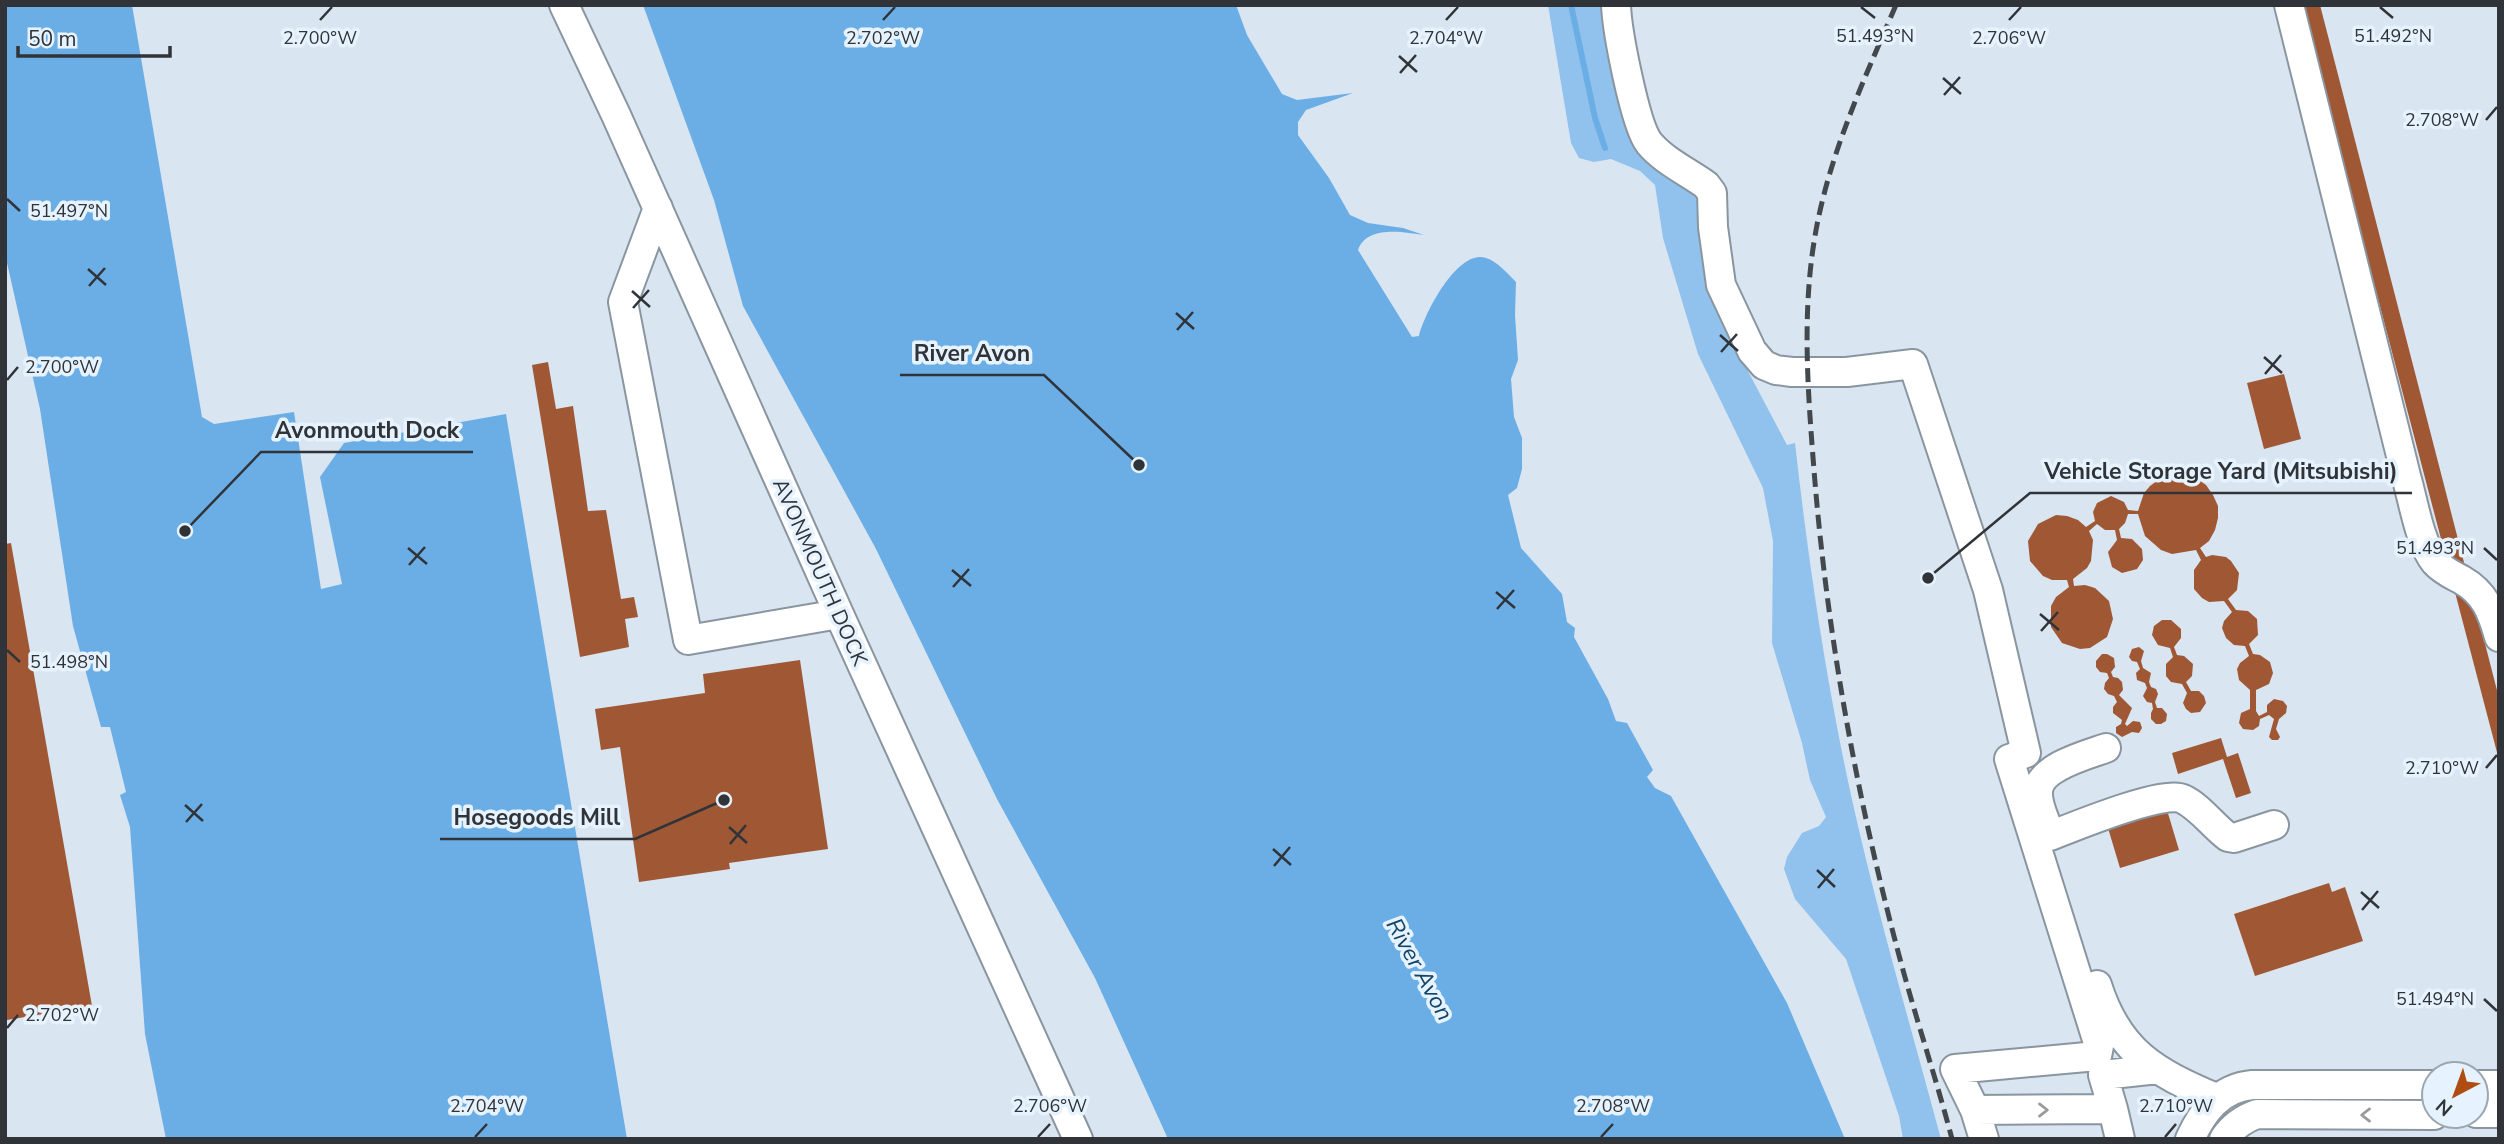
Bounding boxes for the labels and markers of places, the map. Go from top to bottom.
callout: River Avon [900,331,1044,375]
callout: Avonmouth Dock [261,408,473,452]
callout: Vehicle Storage Yard (Mitsubishi) [2030,449,2412,493]
callout: Hosegoods Mill [440,795,635,839]

